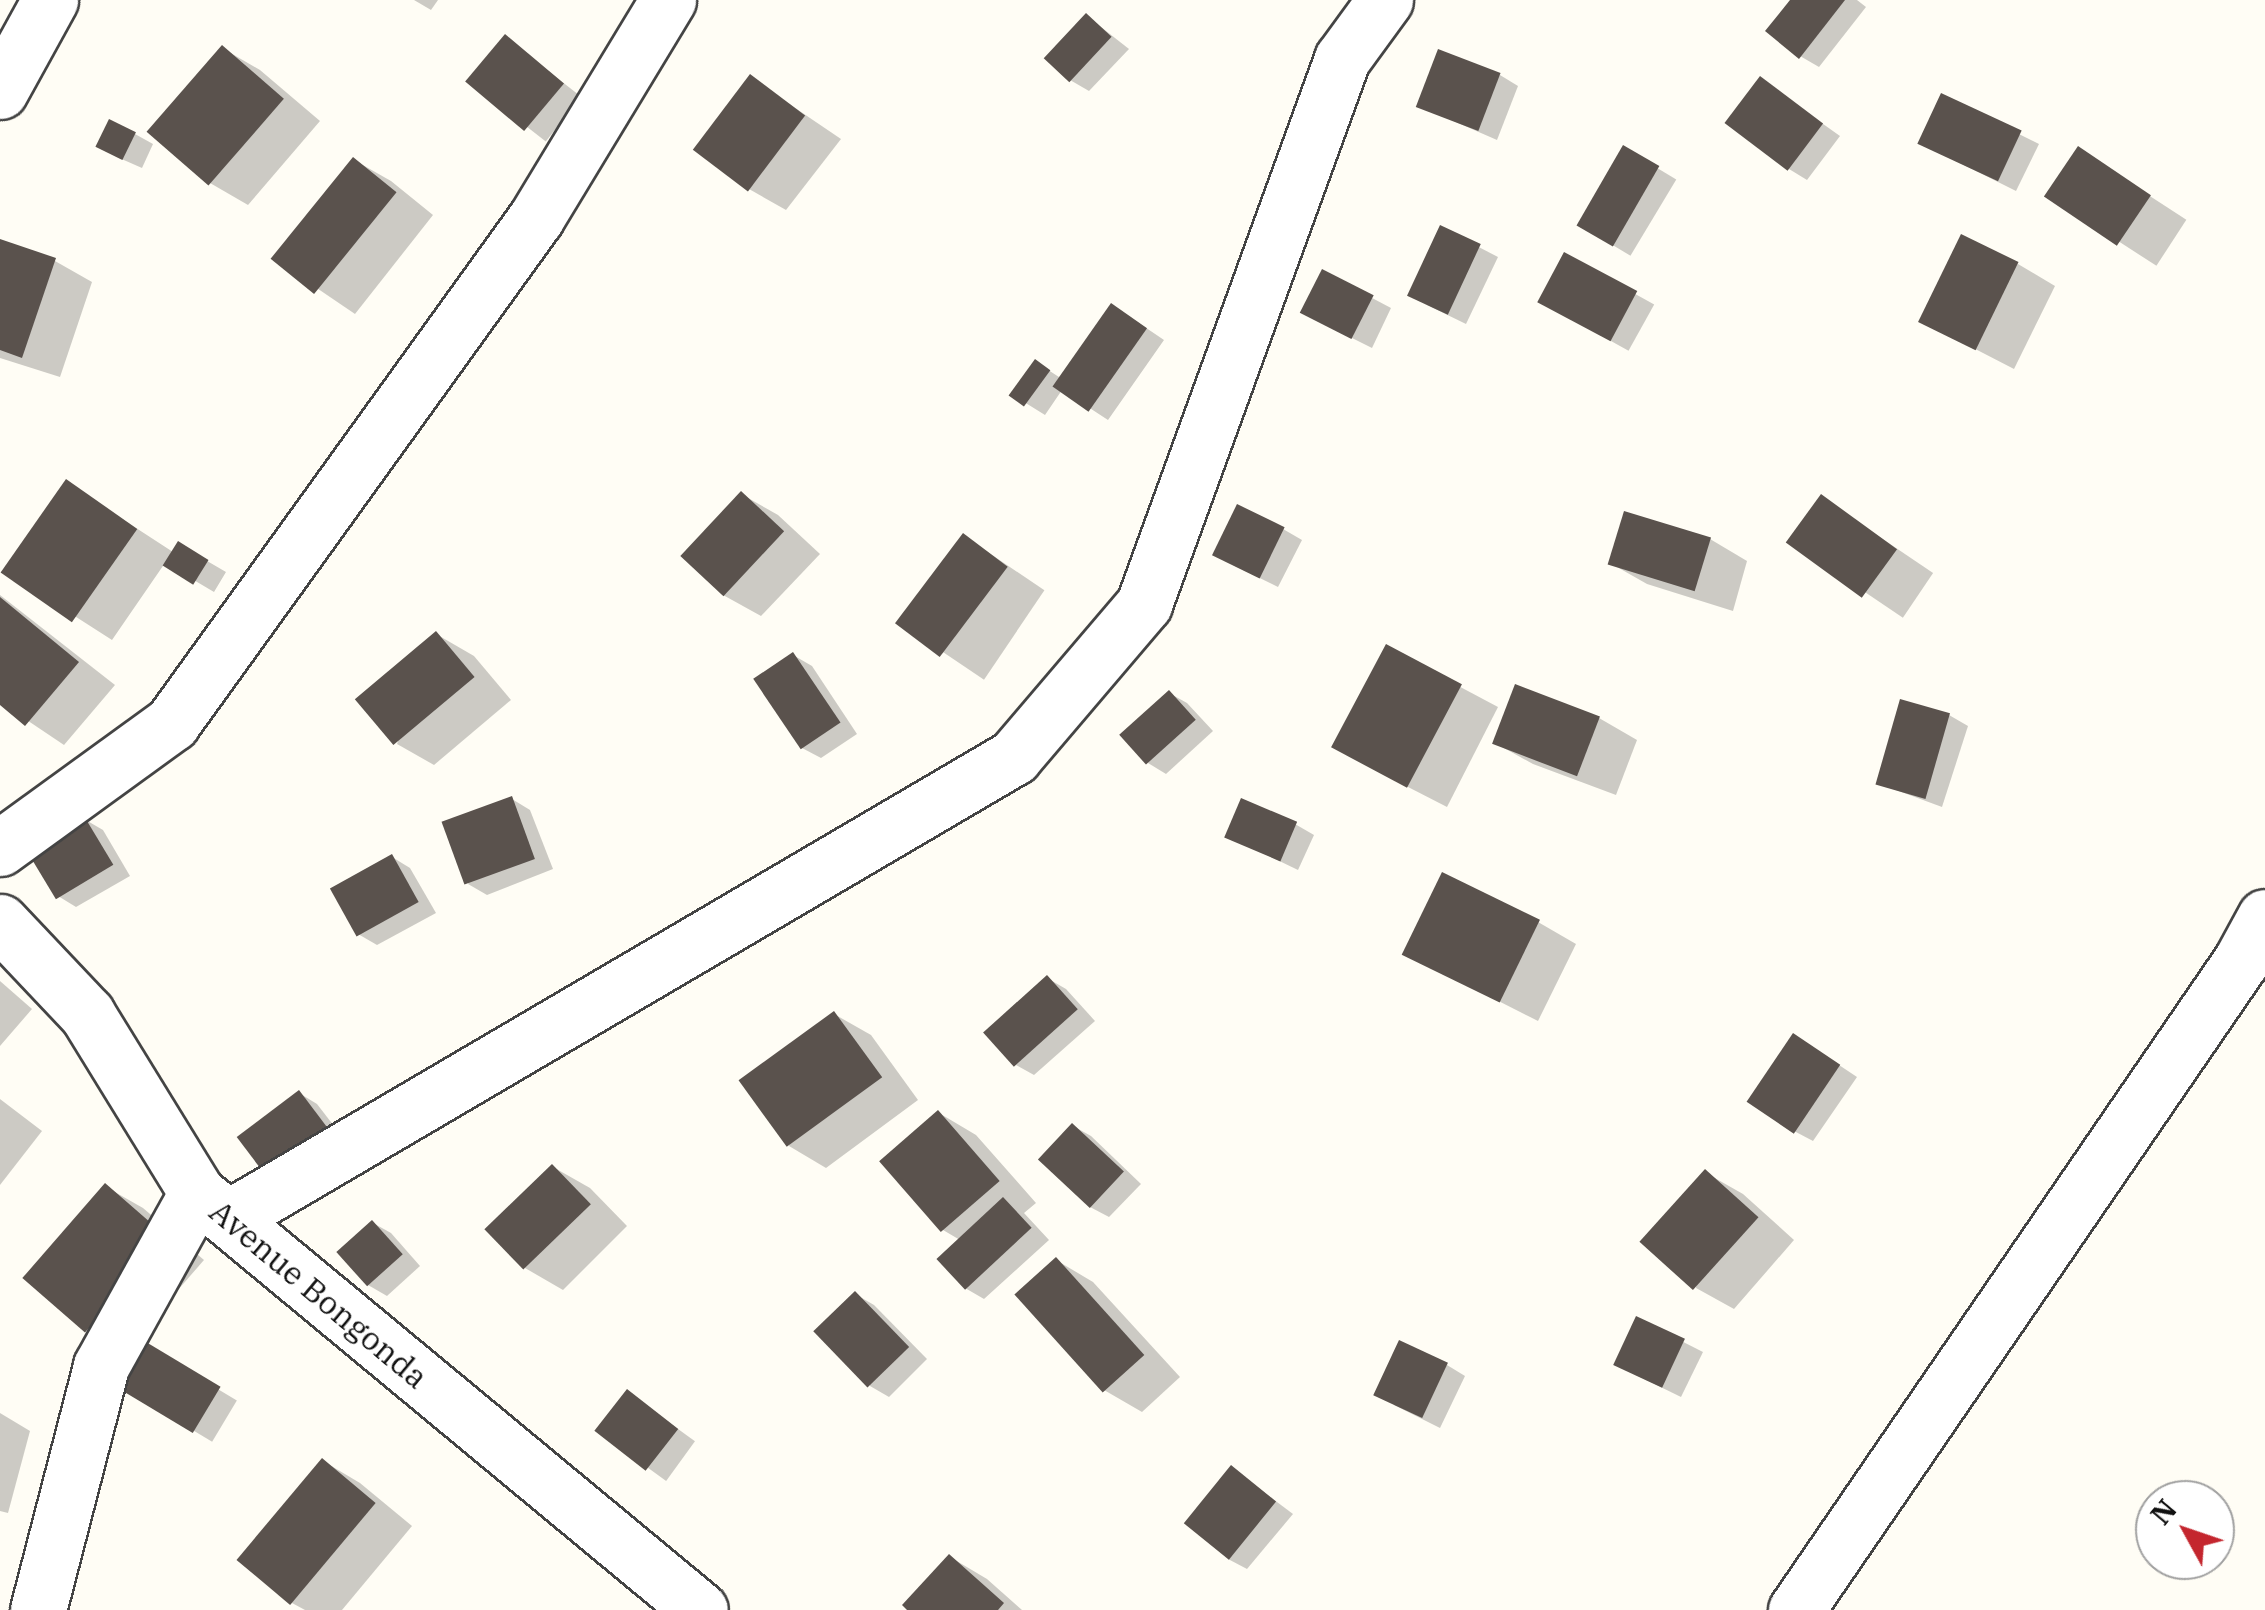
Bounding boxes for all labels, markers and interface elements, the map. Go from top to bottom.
street label: Avenue Bongonda [202,1192,436,1396]
north arrow [2135,1480,2235,1580]
text: N [2142,1491,2184,1532]

